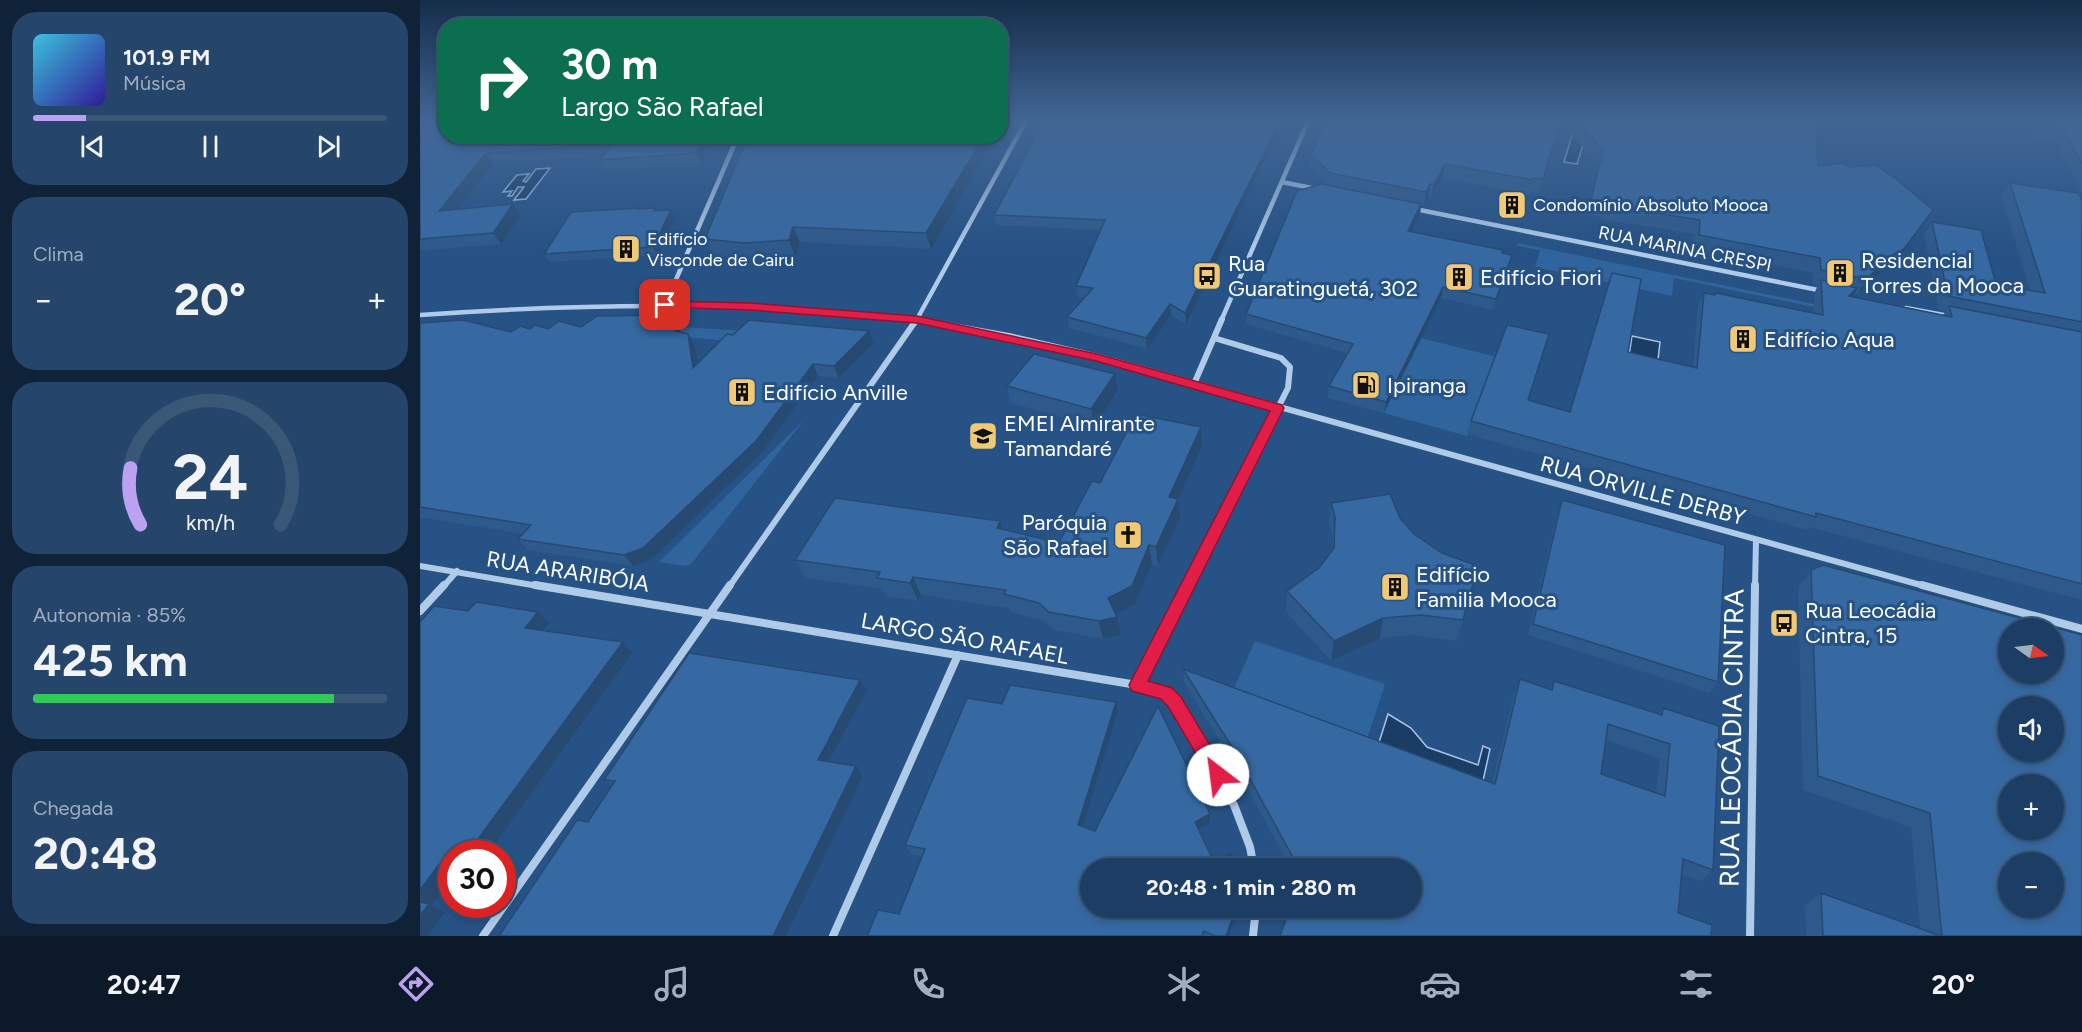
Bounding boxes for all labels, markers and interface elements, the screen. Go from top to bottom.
text: 30 m [561,39,658,90]
icon: right [462,42,540,120]
text: 101.9 FM [123,44,210,71]
text: Música [123,71,186,95]
text: Largo São Rafael [561,90,764,123]
icon: previous [76,130,109,163]
icon: pause [194,130,227,163]
icon: next [312,130,345,163]
building icon: Condomínio Absoluto Mooca [1496,189,1528,221]
place label: Condomínio Absoluto Mooca [1533,194,1768,216]
street label: RUA MARINA CRESPI [1597,221,1773,277]
place label: Edifício Visconde de Cairu [647,228,794,271]
building icon: Edifício Visconde de Cairu [610,233,642,265]
text: Clima [33,242,84,266]
place label: Residencial Torres da Mooca [1861,247,2024,299]
place label: Rua Guaratinguetá, 302 [1228,250,1418,302]
building icon: Residencial Torres da Mooca [1824,257,1856,289]
bus stop icon: Rua Guaratinguetá, 302 [1191,260,1223,292]
building icon: Edifício Fiori [1443,261,1475,293]
place label: Edifício Fiori [1480,264,1602,291]
text: 20° [174,272,246,326]
pin [639,279,690,330]
text: − [33,280,54,319]
text: + [366,280,387,319]
icon: arrive [648,288,681,321]
building icon: Edifício Aqua [1727,323,1759,355]
place label: Edifício Aqua [1764,326,1894,353]
fuel station icon: Ipiranga [1350,369,1382,401]
place label: Ipiranga [1387,372,1466,399]
building icon: Edifício Anville [726,376,758,408]
place label: Edifício Anville [763,379,908,406]
place label: EMEI Almirante Tamandaré [1004,410,1155,462]
school or university icon: EMEI Almirante Tamandaré [967,420,999,452]
text: 24 [172,440,248,515]
street label: RUA ORVILLE DERBY [1537,450,1749,531]
place label: Paróquia São Rafael [1003,509,1107,561]
text: km/h [186,510,234,535]
church icon: Paróquia São Rafael [1112,519,1144,551]
street label: RUA ARARIBÓIA [485,545,651,598]
place label: Edifício Familia Mooca [1416,561,1557,613]
building icon: Edifício Familia Mooca [1379,571,1411,603]
street label: RUA LEOCÁDIA CINTRA [1712,588,1751,887]
place label: Rua Leocádia Cintra, 15 [1805,597,1936,649]
text: Autonomia · 85% [33,603,186,627]
street label: LARGO SÃO RAFAEL [859,607,1071,670]
bus stop icon: Rua Leocádia Cintra, 15 [1768,607,1800,639]
north arrow [1998,618,2064,684]
map controls [1998,618,2064,918]
text: 425 km [33,633,188,687]
button: sound [1998,696,2064,762]
position arrow [1186,743,1250,807]
button: + [1998,774,2064,840]
text: Chegada [33,796,113,820]
text: 20:48 [33,826,158,880]
speed limit sign: 30 [438,840,516,918]
button: − [1998,852,2064,918]
text: 20:48 · 1 min · 280 m [1146,874,1356,901]
icon: directions [395,963,437,1005]
icon: music [651,963,693,1005]
icon: phone [907,963,949,1005]
icon: climate [1163,963,1205,1005]
icon: car [1419,963,1461,1005]
icon: filters [1675,963,1717,1005]
text: 20:47 [107,968,180,1001]
text: 20° [1932,968,1975,1001]

